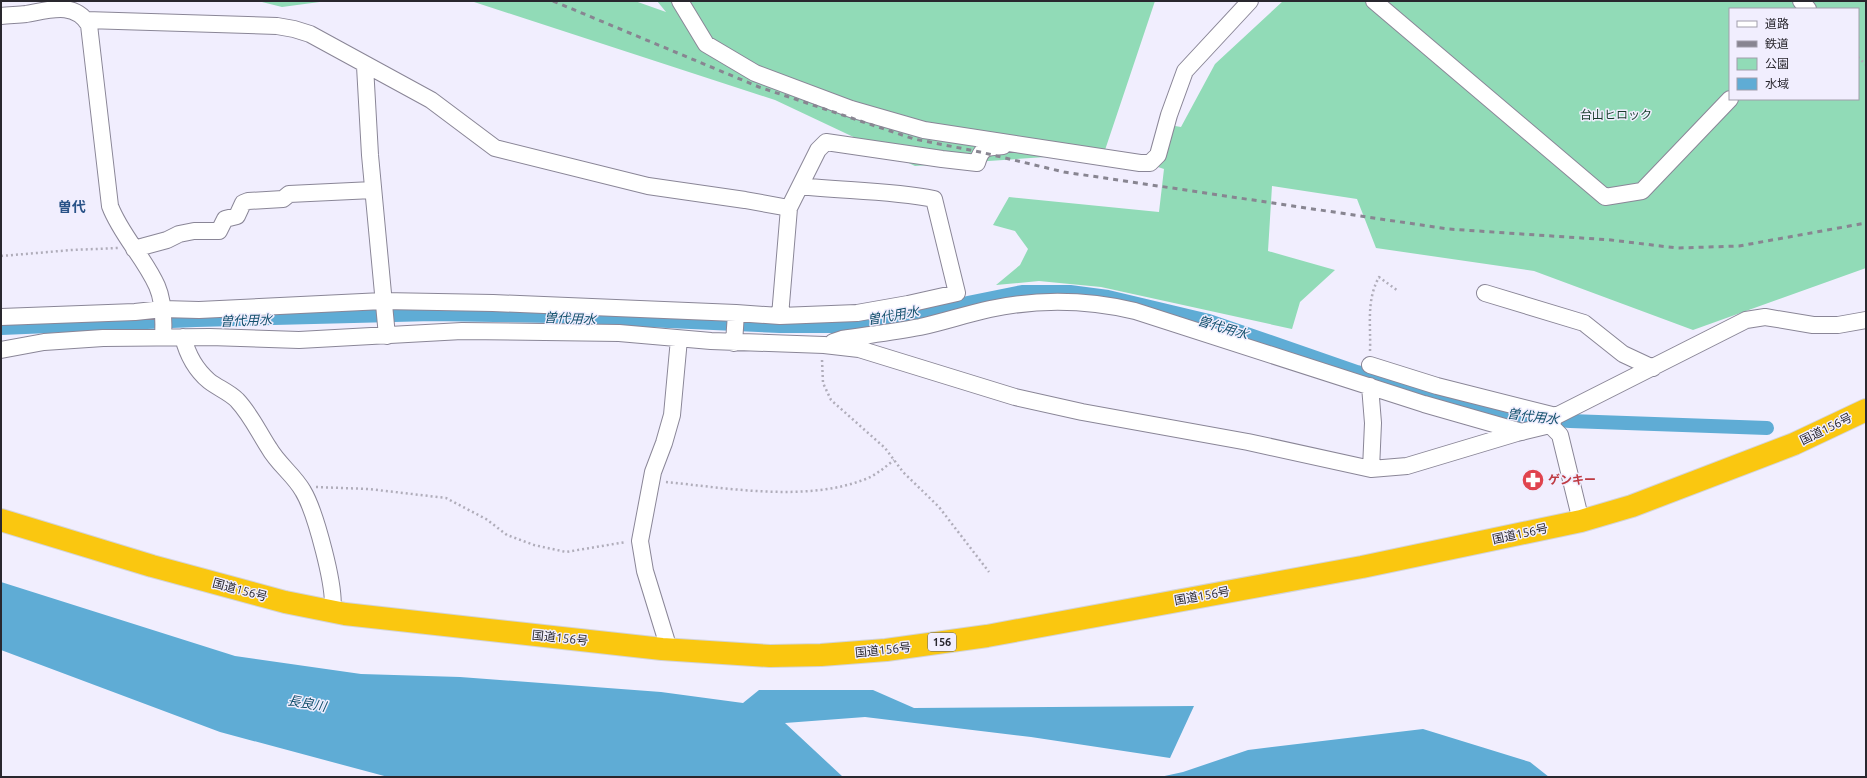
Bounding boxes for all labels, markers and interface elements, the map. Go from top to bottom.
legend [1729,8,1859,100]
text: 道路 [1765,17,1789,30]
text: 鉄道 [1765,37,1789,50]
text: 公園 [1765,57,1789,70]
text: 水域 [1765,77,1789,90]
park label: 台山ヒロック [1580,108,1652,121]
district label: 曽代 [58,199,86,215]
water label: 曽代用水 [866,303,922,326]
water label: 曽代用水 [544,310,598,326]
water label: 曽代用水 [220,312,274,328]
water label: 曽代用水 [1196,313,1252,342]
water label: 曽代用水 [1506,406,1562,426]
street label: 国道156号 [1798,410,1854,447]
pharmacy icon: ゲンキー [1520,467,1546,493]
place label: ゲンキー [1548,473,1596,486]
street label: 国道156号 [1491,521,1549,546]
street label: 国道156号 [211,576,269,603]
street label: 国道156号 [1173,584,1231,607]
street label: 国道156号 [531,628,589,647]
road number: 156 [928,633,956,651]
street label: 国道156号 [854,640,912,659]
water label: 長良川 [287,693,329,714]

